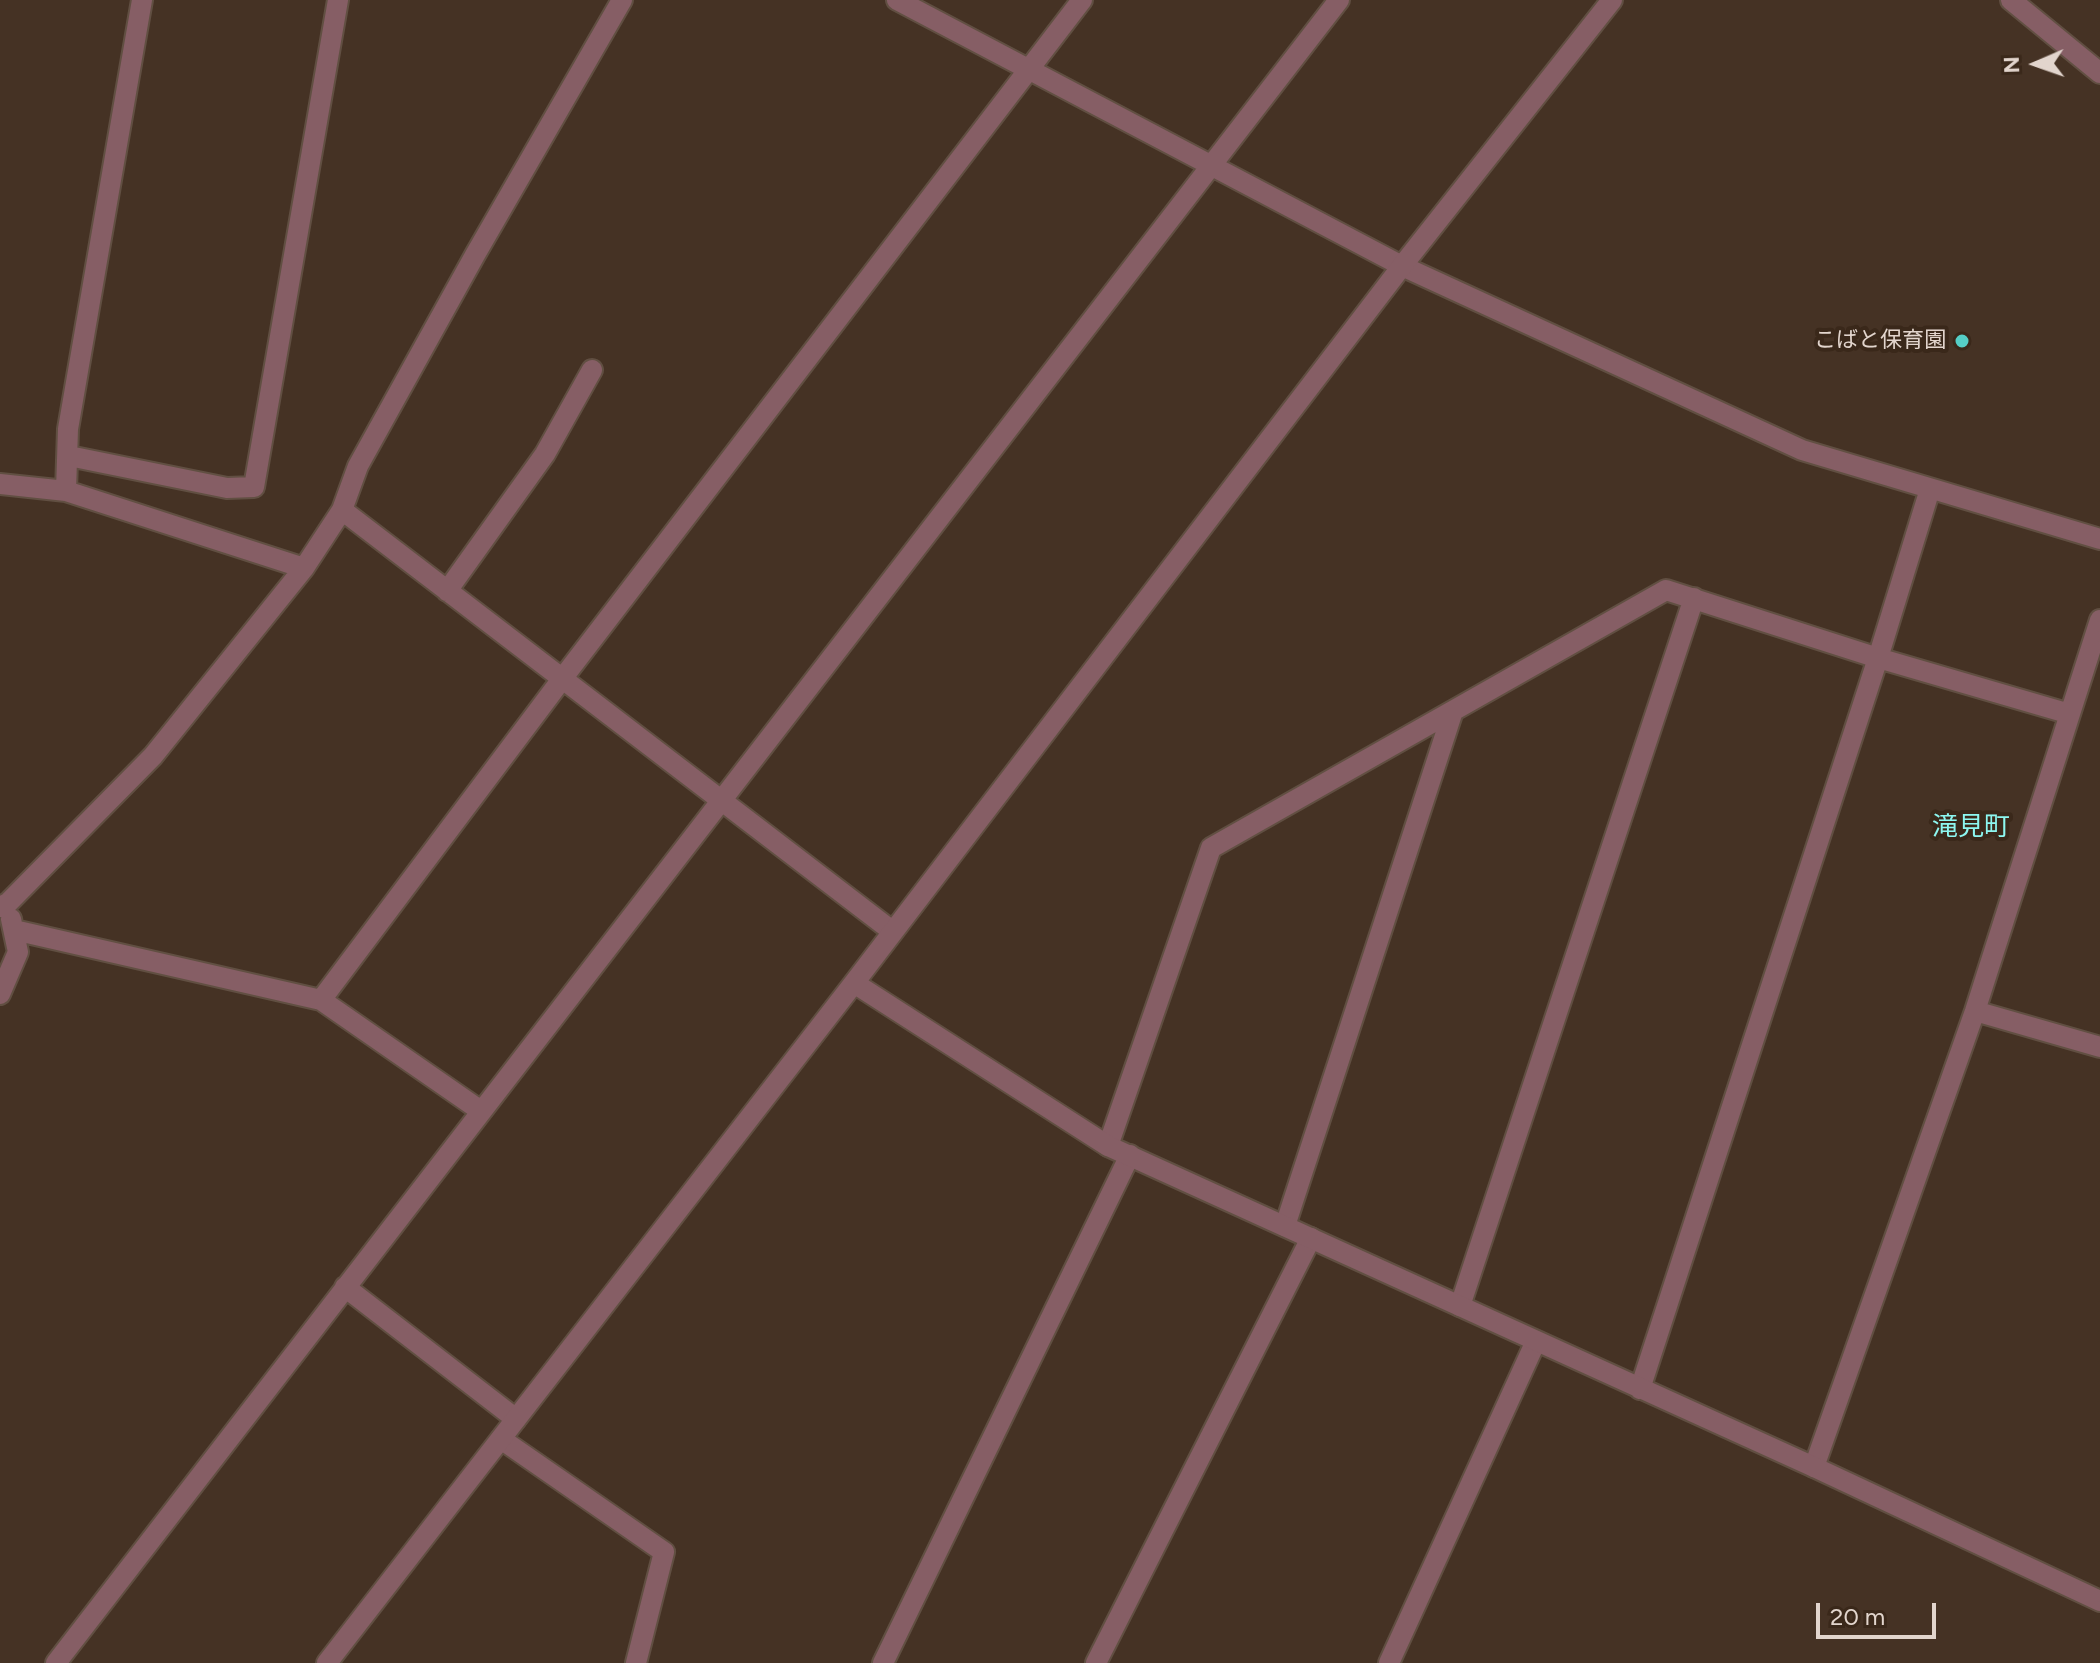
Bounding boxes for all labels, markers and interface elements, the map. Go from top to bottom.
north arrow [1996,24,2076,104]
text: N [1998,56,2025,74]
place label: こばと保育園 [1814,328,1946,354]
marker: こばと保育園 [1953,332,1971,350]
district label: 滝見町 [1932,811,2010,843]
scale bar [1820,1587,1940,1637]
text: 20 m [1830,1602,1885,1631]

